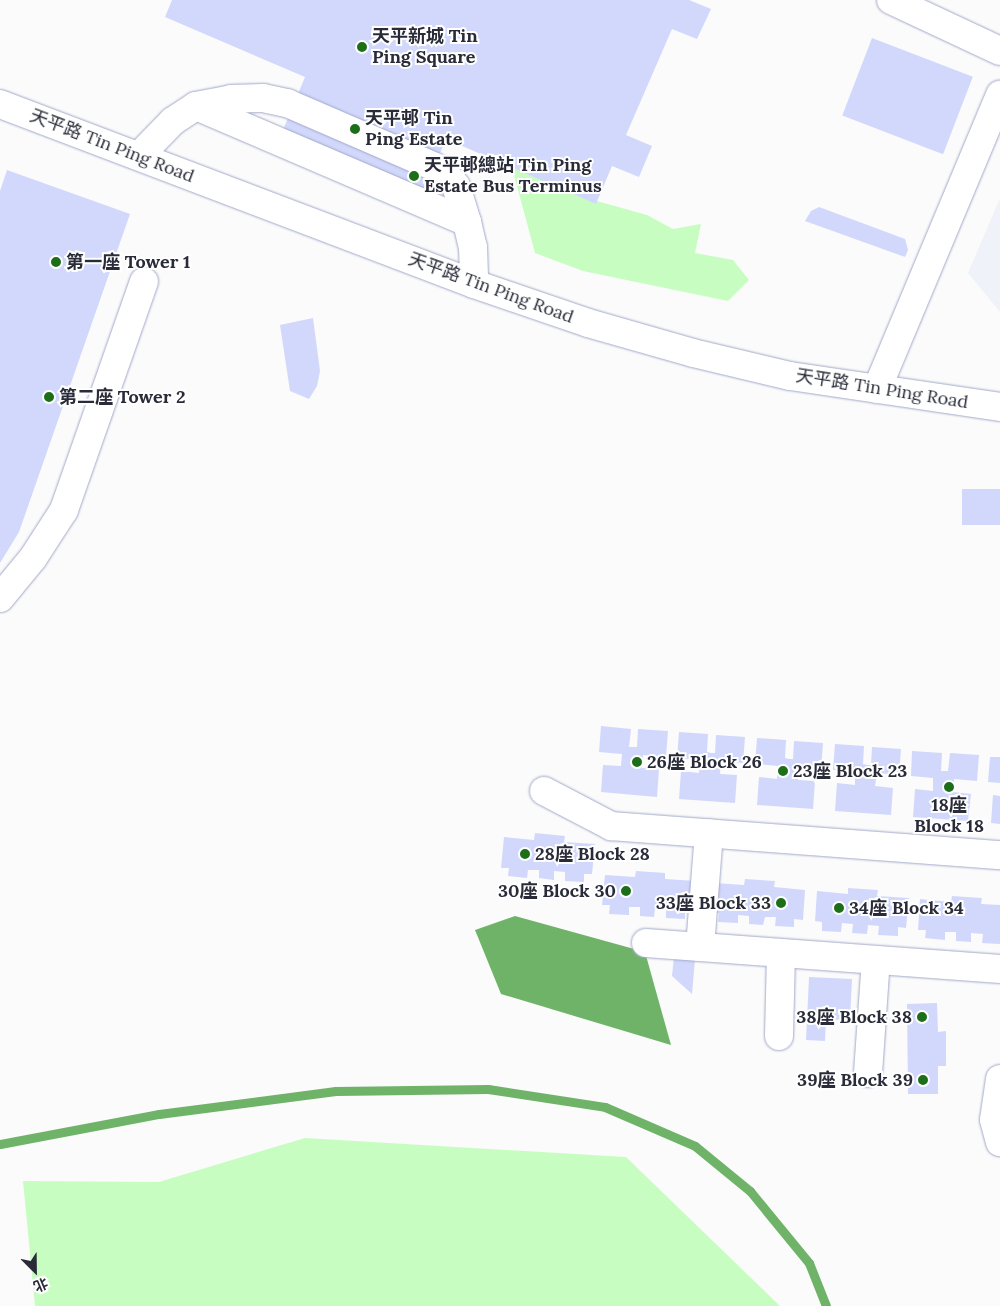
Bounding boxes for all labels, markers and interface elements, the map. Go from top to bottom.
place label: 天平新城 Tin Ping Square [372,26,478,68]
marker: 天平新城 Tin Ping Square [356,41,368,53]
street label: 天平路 Tin Ping Road [27,105,197,187]
place label: 天平邨 Tin Ping Estate [365,108,462,150]
marker: 天平邨 Tin Ping Estate [349,123,361,135]
place label: 天平邨總站 Tin Ping Estate Bus Terminus [424,155,602,198]
marker: 天平邨總站 Tin Ping Estate Bus Terminus [408,170,420,182]
street label: 天平路 Tin Ping Road [405,248,577,328]
place label: 第一座 Tower 1 [66,251,190,273]
marker: 第一座 Tower 1 [50,256,62,268]
street label: 天平路 Tin Ping Road [794,365,970,413]
place label: 第二座 Tower 2 [59,386,186,408]
marker: 第二座 Tower 2 [43,391,55,403]
place label: 26座 Block 26 [647,751,762,773]
marker: 26座 Block 26 [631,756,643,768]
place label: 23座 Block 23 [793,760,907,782]
marker: 23座 Block 23 [777,765,789,777]
marker: 18座 Block 18 [943,781,955,793]
place label: 18座 Block 18 [914,795,984,838]
place label: 28座 Block 28 [535,843,650,865]
marker: 28座 Block 28 [519,848,531,860]
place label: 30座 Block 30 [498,880,616,902]
marker: 30座 Block 30 [620,885,632,897]
place label: 33座 Block 33 [656,892,771,914]
marker: 33座 Block 33 [775,897,787,909]
place label: 34座 Block 34 [849,897,964,919]
marker: 34座 Block 34 [833,902,845,914]
place label: 38座 Block 38 [796,1006,912,1028]
marker: 38座 Block 38 [916,1011,928,1023]
place label: 39座 Block 39 [797,1069,913,1091]
marker: 39座 Block 39 [917,1074,929,1086]
north arrow [10,1246,60,1296]
text: 北 [31,1274,51,1296]

